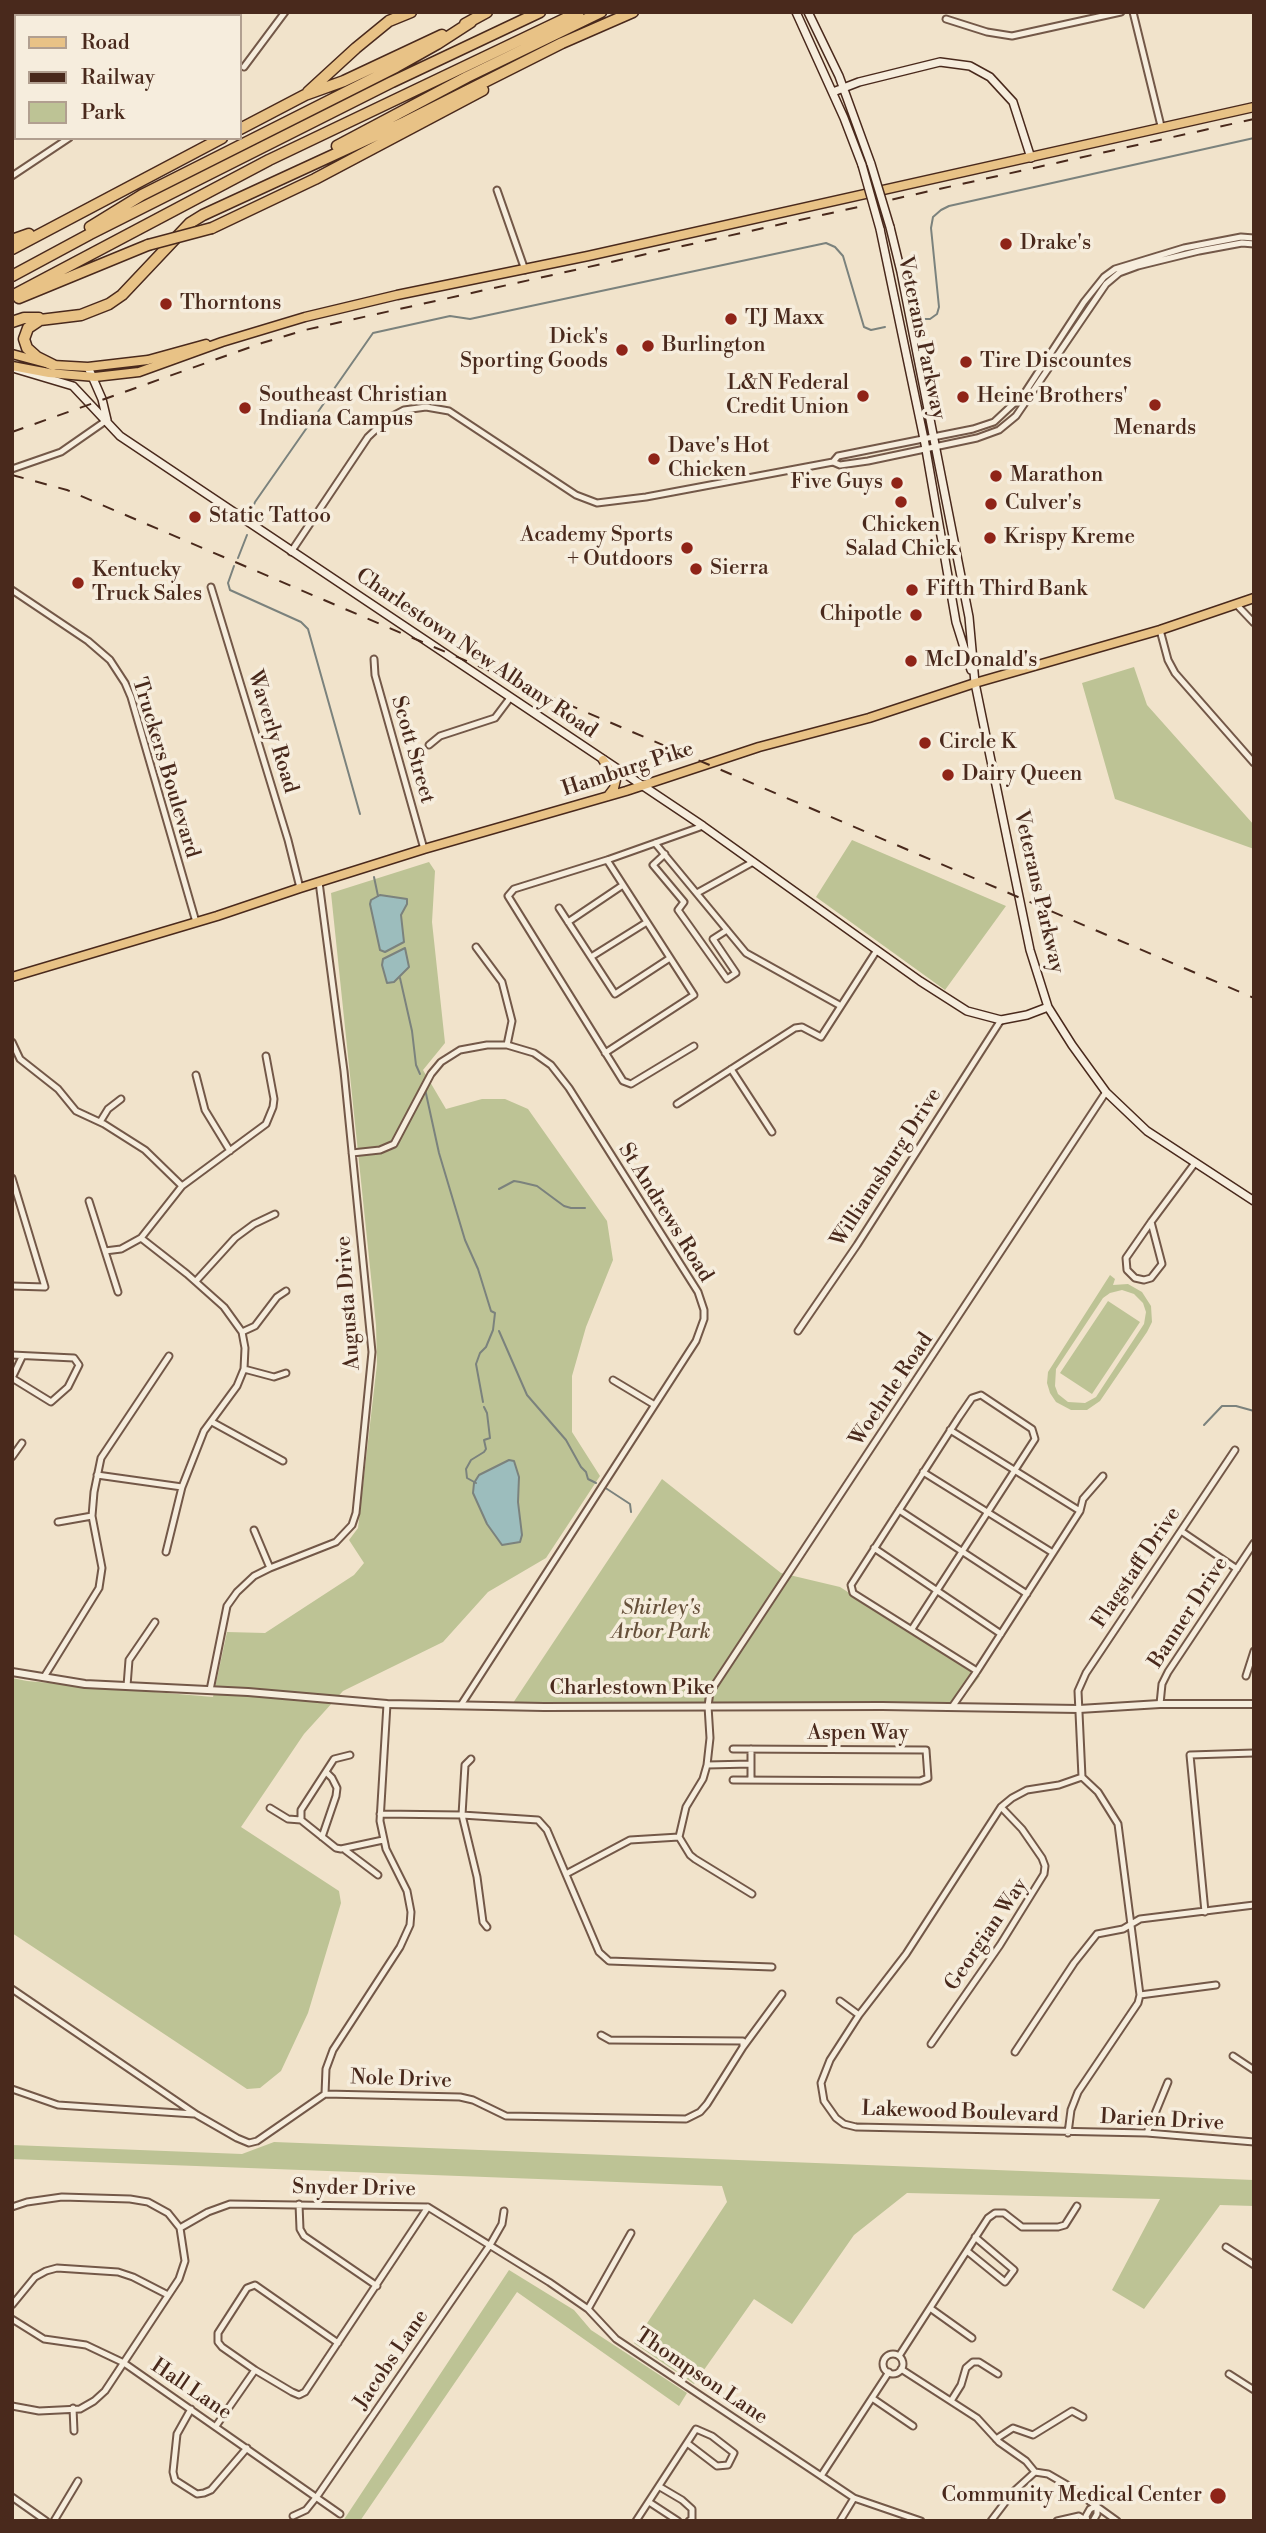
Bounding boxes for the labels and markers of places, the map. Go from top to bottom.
place label: Drake's [1020,231,1091,257]
marker: Drake's [998,236,1014,252]
place label: Thorntons [180,291,281,317]
marker: Thorntons [158,296,174,312]
place label: TJ Maxx [745,306,824,332]
marker: TJ Maxx [723,311,739,327]
place label: Dick's Sporting Goods [460,325,608,375]
place label: Burlington [662,333,766,359]
marker: Burlington [640,338,656,354]
marker: Dick's Sporting Goods [614,342,630,358]
place label: Tire Discountes [980,349,1132,375]
marker: Tire Discountes [958,354,974,370]
place label: L&N Federal Credit Union [726,371,849,421]
place label: Southeast Christian Indiana Campus [259,383,448,433]
place label: Heine Brothers' [977,384,1128,410]
marker: L&N Federal Credit Union [855,388,871,404]
marker: Heine Brothers' [955,389,971,405]
marker: Menards [1147,397,1163,413]
marker: Southeast Christian Indiana Campus [237,400,253,416]
place label: Menards [1114,416,1196,442]
place label: Dave's Hot Chicken [668,434,770,484]
marker: Dave's Hot Chicken [646,451,662,467]
place label: Marathon [1010,463,1103,489]
marker: Marathon [988,468,1004,484]
place label: Five Guys [791,470,883,496]
marker: Five Guys [889,475,905,491]
place label: Culver's [1005,491,1081,517]
marker: Chicken Salad Chick [893,494,909,510]
marker: Culver's [983,496,999,512]
place label: Static Tattoo [209,504,331,530]
marker: Static Tattoo [187,509,203,525]
place label: Chicken Salad Chick [845,513,957,563]
place label: Academy Sports + Outdoors [520,523,673,573]
place label: Krispy Kreme [1004,525,1135,551]
marker: Krispy Kreme [982,530,998,546]
marker: Academy Sports + Outdoors [679,540,695,556]
place label: Sierra [710,556,769,582]
place label: Kentucky Truck Sales [92,558,202,608]
marker: Sierra [688,561,704,577]
marker: Kentucky Truck Sales [70,575,86,591]
place label: Fifth Third Bank [926,577,1087,603]
marker: Fifth Third Bank [904,582,920,598]
place label: Chipotle [820,602,902,628]
marker: Chipotle [908,607,924,623]
place label: McDonald's [925,648,1037,674]
marker: McDonald's [903,653,919,669]
place label: Circle K [939,730,1016,756]
marker: Circle K [917,735,933,751]
place label: Dairy Queen [962,762,1082,788]
marker: Dairy Queen [940,767,956,783]
place label: Community Medical Center [942,2483,1202,2509]
marker: Community Medical Center [1208,2486,1228,2506]

